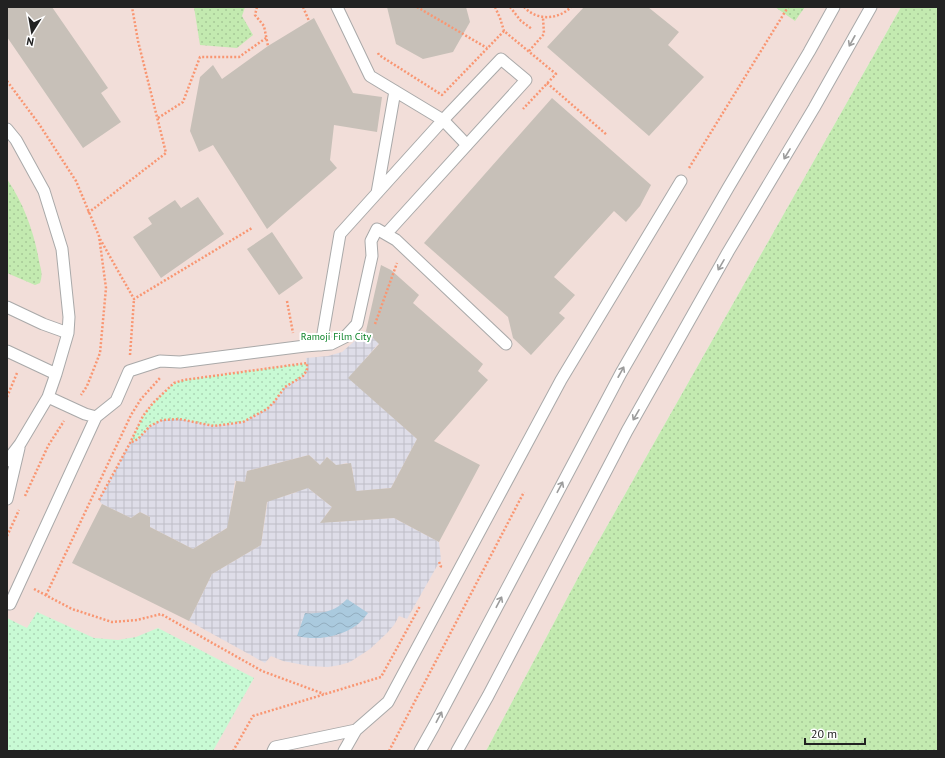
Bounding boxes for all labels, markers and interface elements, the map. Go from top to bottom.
north arrow [12,12,52,52]
text: N [25,34,35,49]
one-way arrow [848,35,855,47]
one-way arrow [783,148,791,159]
one-way arrow [716,259,724,271]
park label: Ramoji Film City [301,330,371,343]
one-way arrow [618,366,626,378]
one-way arrow [631,409,639,421]
one-way arrow [557,481,564,493]
one-way arrow [496,596,503,608]
one-way arrow [436,711,443,723]
scale bar [805,720,865,746]
text: 20 m [811,726,837,741]

